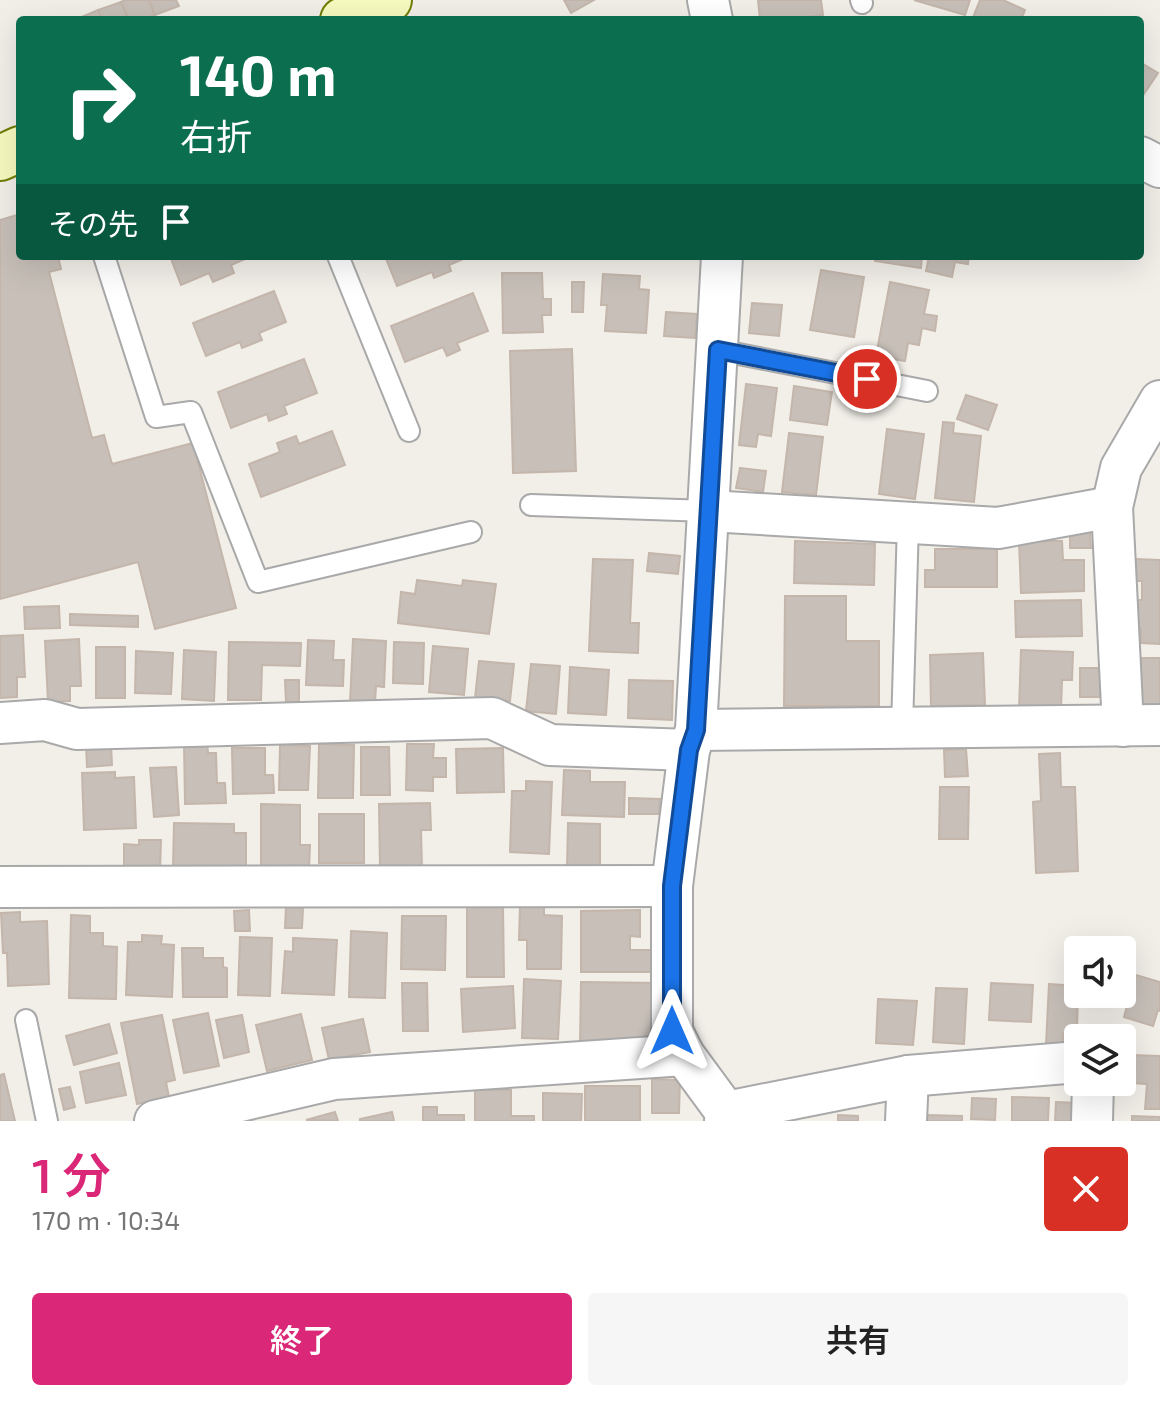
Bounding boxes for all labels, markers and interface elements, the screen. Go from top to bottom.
text: 140 m [180,40,337,107]
icon: right [48,48,152,152]
text: 右折 [180,114,252,157]
icon: arrive [154,200,198,244]
text: その先 [48,205,138,241]
pin [833,345,901,413]
icon: arrive [845,357,889,401]
map controls [1064,936,1136,1096]
button: sound [1064,936,1136,1008]
position arrow [630,989,714,1073]
button: layers [1064,1024,1136,1096]
text: 1 分 [32,1145,111,1203]
button: close [1044,1147,1128,1231]
text: 170 m · 10:34 [32,1204,180,1235]
button: 終了 [32,1293,572,1385]
button: 共有 [588,1293,1128,1385]

